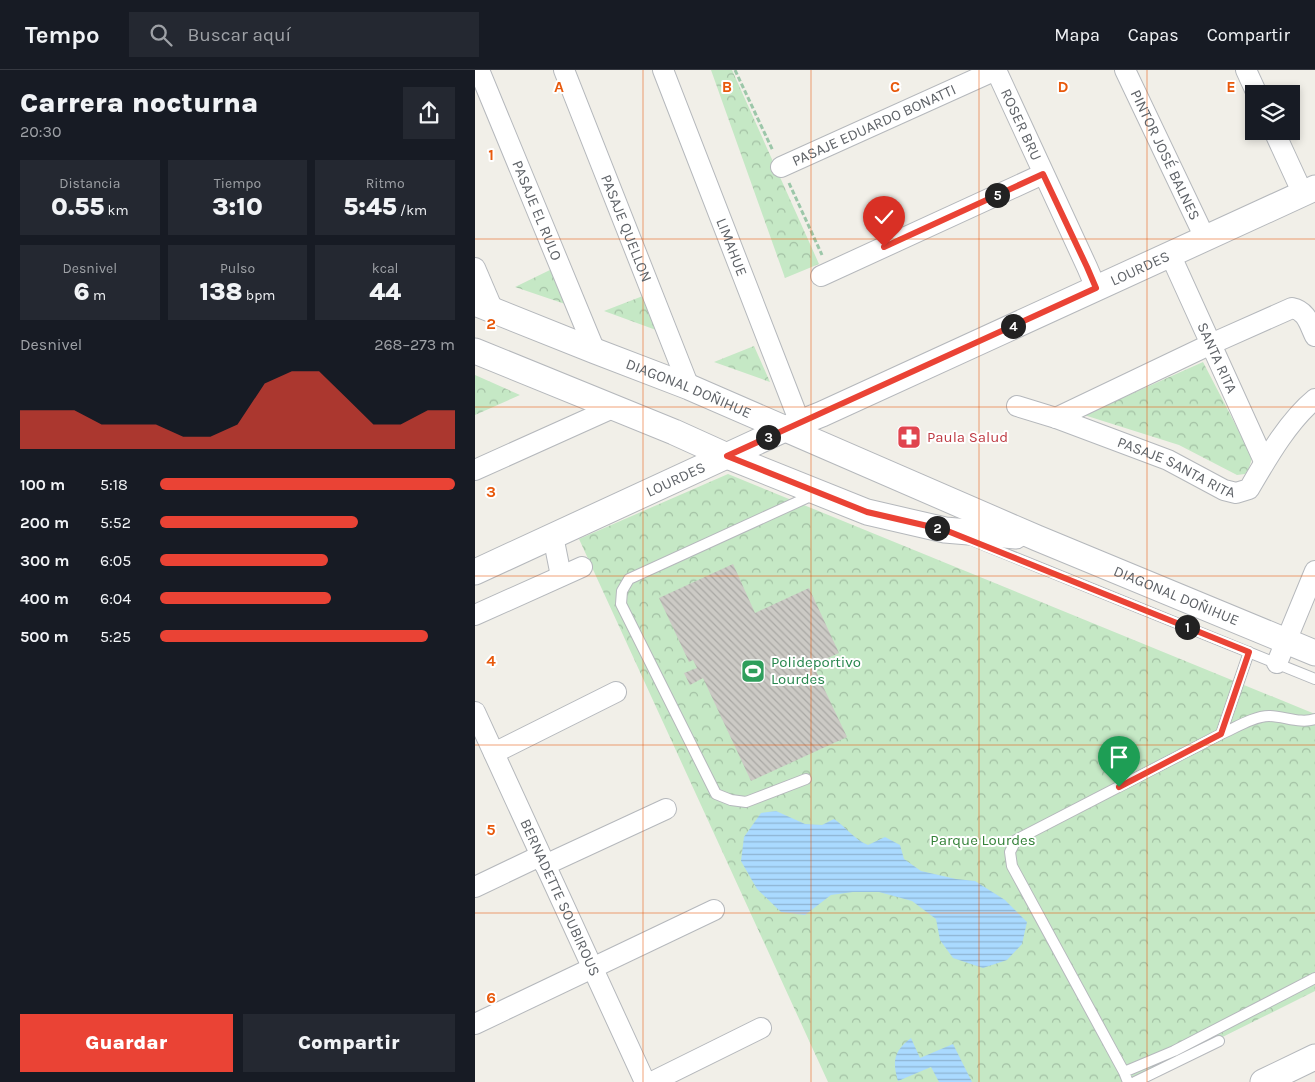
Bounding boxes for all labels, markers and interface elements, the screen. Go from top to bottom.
search box [129,12,479,57]
text: Tempo [25,21,99,49]
icon: search [147,21,175,49]
text: Buscar aquí [187,24,291,46]
text: Mapa [1054,24,1100,46]
text: Capas [1128,24,1179,46]
text: Compartir [1207,24,1290,46]
text: A [554,77,564,96]
text: B [722,77,732,96]
text: C [890,77,900,96]
text: D [1058,77,1069,96]
text: E [1226,77,1236,96]
street label: PASAJE EDUARDO BONATTI [789,80,959,170]
map controls [1245,85,1300,140]
button: layers [1245,85,1300,140]
text: Carrera nocturna [20,86,258,119]
street label: ROSER BRU [997,86,1046,163]
button: share [403,87,455,139]
street label: PINTOR JOSÉ BALNES [1127,87,1204,223]
text: 20:30 [20,122,61,141]
text: 1 [488,145,494,164]
street label: PASAJE EL RULO [508,158,566,263]
street label: PASAJE QUELLON [597,172,656,285]
text: Distancia [59,175,120,192]
text: Tiempo [214,175,261,192]
text: Ritmo [366,175,405,192]
pin: 5 [985,182,1009,208]
text: 5 [993,187,1002,204]
text: 0.55 [51,192,104,221]
text: 3:10 [212,192,263,221]
text: 5:45 [343,192,397,221]
pin [863,196,905,247]
text: km [104,202,129,219]
text: /km [397,202,427,219]
icon: check [870,203,898,231]
street label: LIMAHUE [712,216,751,279]
street label: LOURDES [1107,247,1172,290]
text: Desnivel [63,260,117,277]
text: Pulso [220,260,255,277]
text: kcal [372,260,399,277]
text: 6 [74,277,90,306]
text: 138 [200,277,243,306]
text: 44 [369,277,401,306]
text: m [90,287,106,304]
text: bpm [243,287,275,304]
text: 2 [486,314,496,333]
pin: 4 [1001,314,1025,338]
text: 4 [1009,318,1018,335]
street label: SANTA RITA [1193,319,1241,396]
text: Desnivel [20,335,82,354]
text: 268–273 m [374,335,455,354]
street label: DIAGONAL DOÑIHUE [623,355,754,422]
pin: 3 [755,424,781,450]
pharmacy icon: Paula Salud [896,424,922,450]
place label: Paula Salud [927,428,1008,446]
text: 3 [764,429,773,446]
street label: PASAJE SANTA RITA [1115,433,1237,502]
street label: LOURDES [643,458,708,501]
text: 100 m [20,475,65,494]
text: 5:18 [100,475,128,494]
text: 3 [486,482,496,501]
text: 200 m [20,513,69,532]
text: 5:52 [100,513,131,532]
pin: 2 [925,516,949,540]
text: 2 [933,520,942,537]
text: 300 m [20,551,69,570]
text: 6:05 [100,551,131,570]
street label: DIAGONAL DOÑIHUE [1111,562,1242,630]
text: 400 m [20,589,69,608]
text: 6:04 [100,589,131,608]
pin: 1 [1175,614,1199,640]
text: 1 [1185,619,1190,636]
text: 500 m [20,627,69,646]
text: 5:25 [100,627,131,646]
text: 4 [486,651,496,670]
place label: Polideportivo Lourdes [771,653,861,688]
sports icon: Polideportivo Lourdes [740,658,766,684]
pin [1098,736,1140,787]
icon: arrive [1105,743,1133,771]
street label: BERNADETTE SOUBIROUS [516,816,604,979]
text: 5 [486,820,496,839]
park label: Parque Lourdes [930,831,1036,849]
text: 6 [486,988,496,1007]
button: Guardar [20,1014,233,1072]
button: Compartir [243,1014,455,1072]

